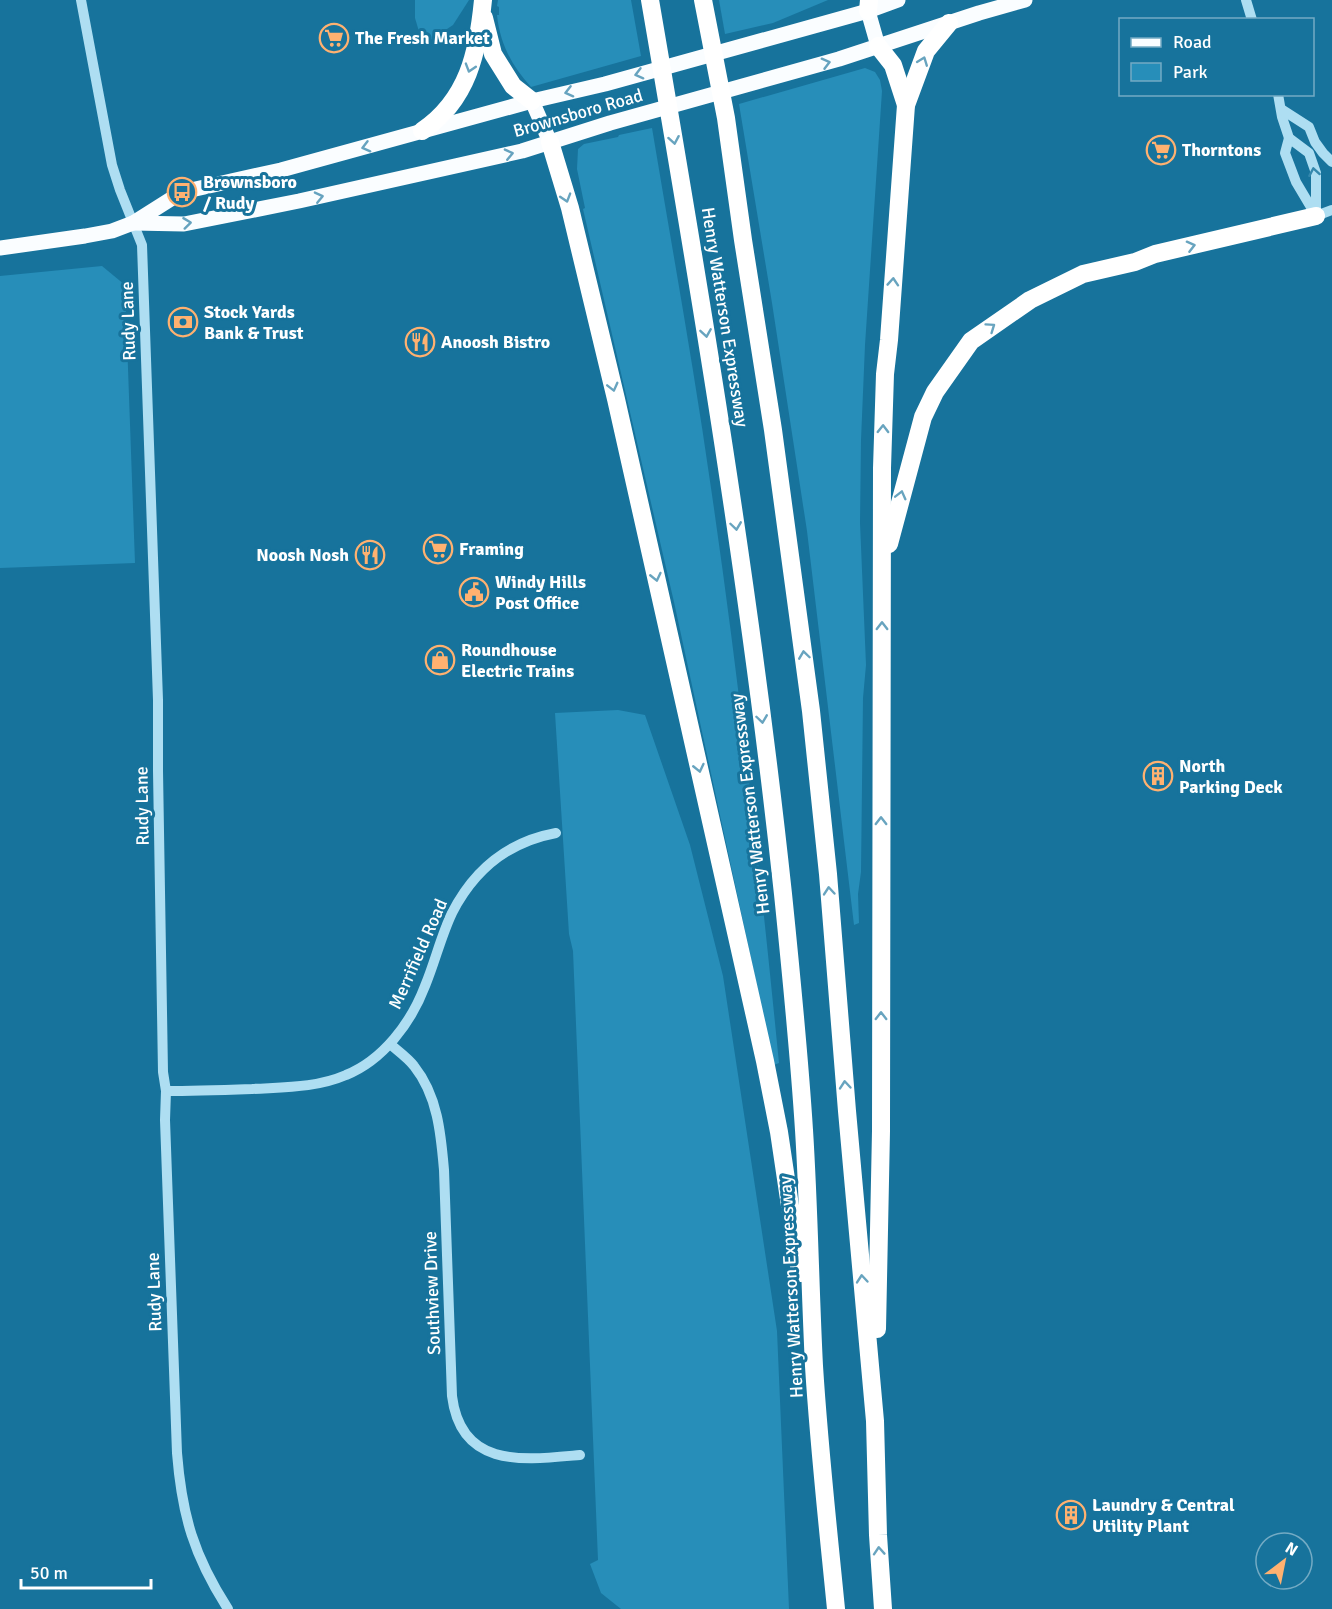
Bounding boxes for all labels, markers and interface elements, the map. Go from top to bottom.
legend [1119,18,1314,96]
supermarket icon: The Fresh Market [318,22,350,54]
place label: The Fresh Market [355,27,490,49]
text: Road [1173,31,1212,53]
one-way arrow [915,56,928,67]
one-way arrow [820,58,831,70]
text: Park [1173,61,1208,83]
one-way arrow [464,62,477,73]
one-way arrow [634,67,645,79]
street label: Brownsboro Road [511,84,645,142]
one-way arrow [564,85,574,98]
supermarket icon: Thorntons [1145,134,1177,166]
one-way arrow [668,136,680,145]
place label: Thorntons [1182,139,1261,161]
one-way arrow [361,140,372,152]
one-way arrow [504,148,514,161]
one-way arrow [1308,167,1321,177]
place label: Brownsboro / Rudy [203,171,297,214]
bus stop icon: Brownsboro / Rudy [166,176,198,208]
one-way arrow [313,191,323,204]
one-way arrow [559,192,571,203]
street label: Henry Watterson Expressway [697,205,753,429]
one-way arrow [183,217,192,229]
one-way arrow [1186,240,1196,253]
one-way arrow [886,277,899,286]
street label: Rudy Lane [116,281,140,361]
place label: Stock Yards Bank & Trust [204,301,304,344]
bank icon: Stock Yards Bank & Trust [167,306,199,338]
one-way arrow [984,323,995,334]
restaurant icon: Anoosh Bistro [404,326,436,358]
one-way arrow [700,328,712,337]
place label: Anoosh Bistro [441,331,550,353]
one-way arrow [606,382,619,392]
one-way arrow [877,425,889,434]
one-way arrow [894,490,907,500]
one-way arrow [730,521,742,530]
supermarket icon: Framing [422,533,454,565]
place label: Framing [459,538,524,560]
restaurant icon: Noosh Nosh [354,539,386,571]
place label: Noosh Nosh [256,544,349,566]
place label: Windy Hills Post Office [495,571,586,614]
one-way arrow [649,572,662,582]
public building icon: Windy Hills Post Office [458,576,490,608]
one-way arrow [876,621,888,630]
place label: Roundhouse Electric Trains [461,639,574,682]
shop icon: Roundhouse Electric Trains [424,644,456,676]
one-way arrow [798,650,810,660]
street label: Henry Watterson Expressway [725,692,774,916]
one-way arrow [755,714,767,723]
place label: North Parking Deck [1179,755,1283,798]
building icon: North Parking Deck [1142,760,1174,792]
one-way arrow [692,762,705,772]
street label: Rudy Lane [130,766,154,846]
one-way arrow [875,816,887,825]
one-way arrow [823,886,836,895]
street label: Merrifield Road [384,895,452,1013]
one-way arrow [875,1011,887,1020]
one-way arrow [839,1080,852,1090]
street label: Henry Watterson Expressway [774,1175,808,1399]
street label: Southview Drive [419,1231,445,1355]
street label: Rudy Lane [142,1252,166,1332]
one-way arrow [856,1275,869,1284]
place label: Laundry & Central Utility Plant [1092,1494,1235,1537]
building icon: Laundry & Central Utility Plant [1055,1499,1087,1531]
north arrow [1254,1531,1314,1591]
text: N [1281,1538,1301,1561]
one-way arrow [873,1546,886,1555]
scale bar [21,1552,152,1590]
text: 50 m [30,1562,68,1584]

